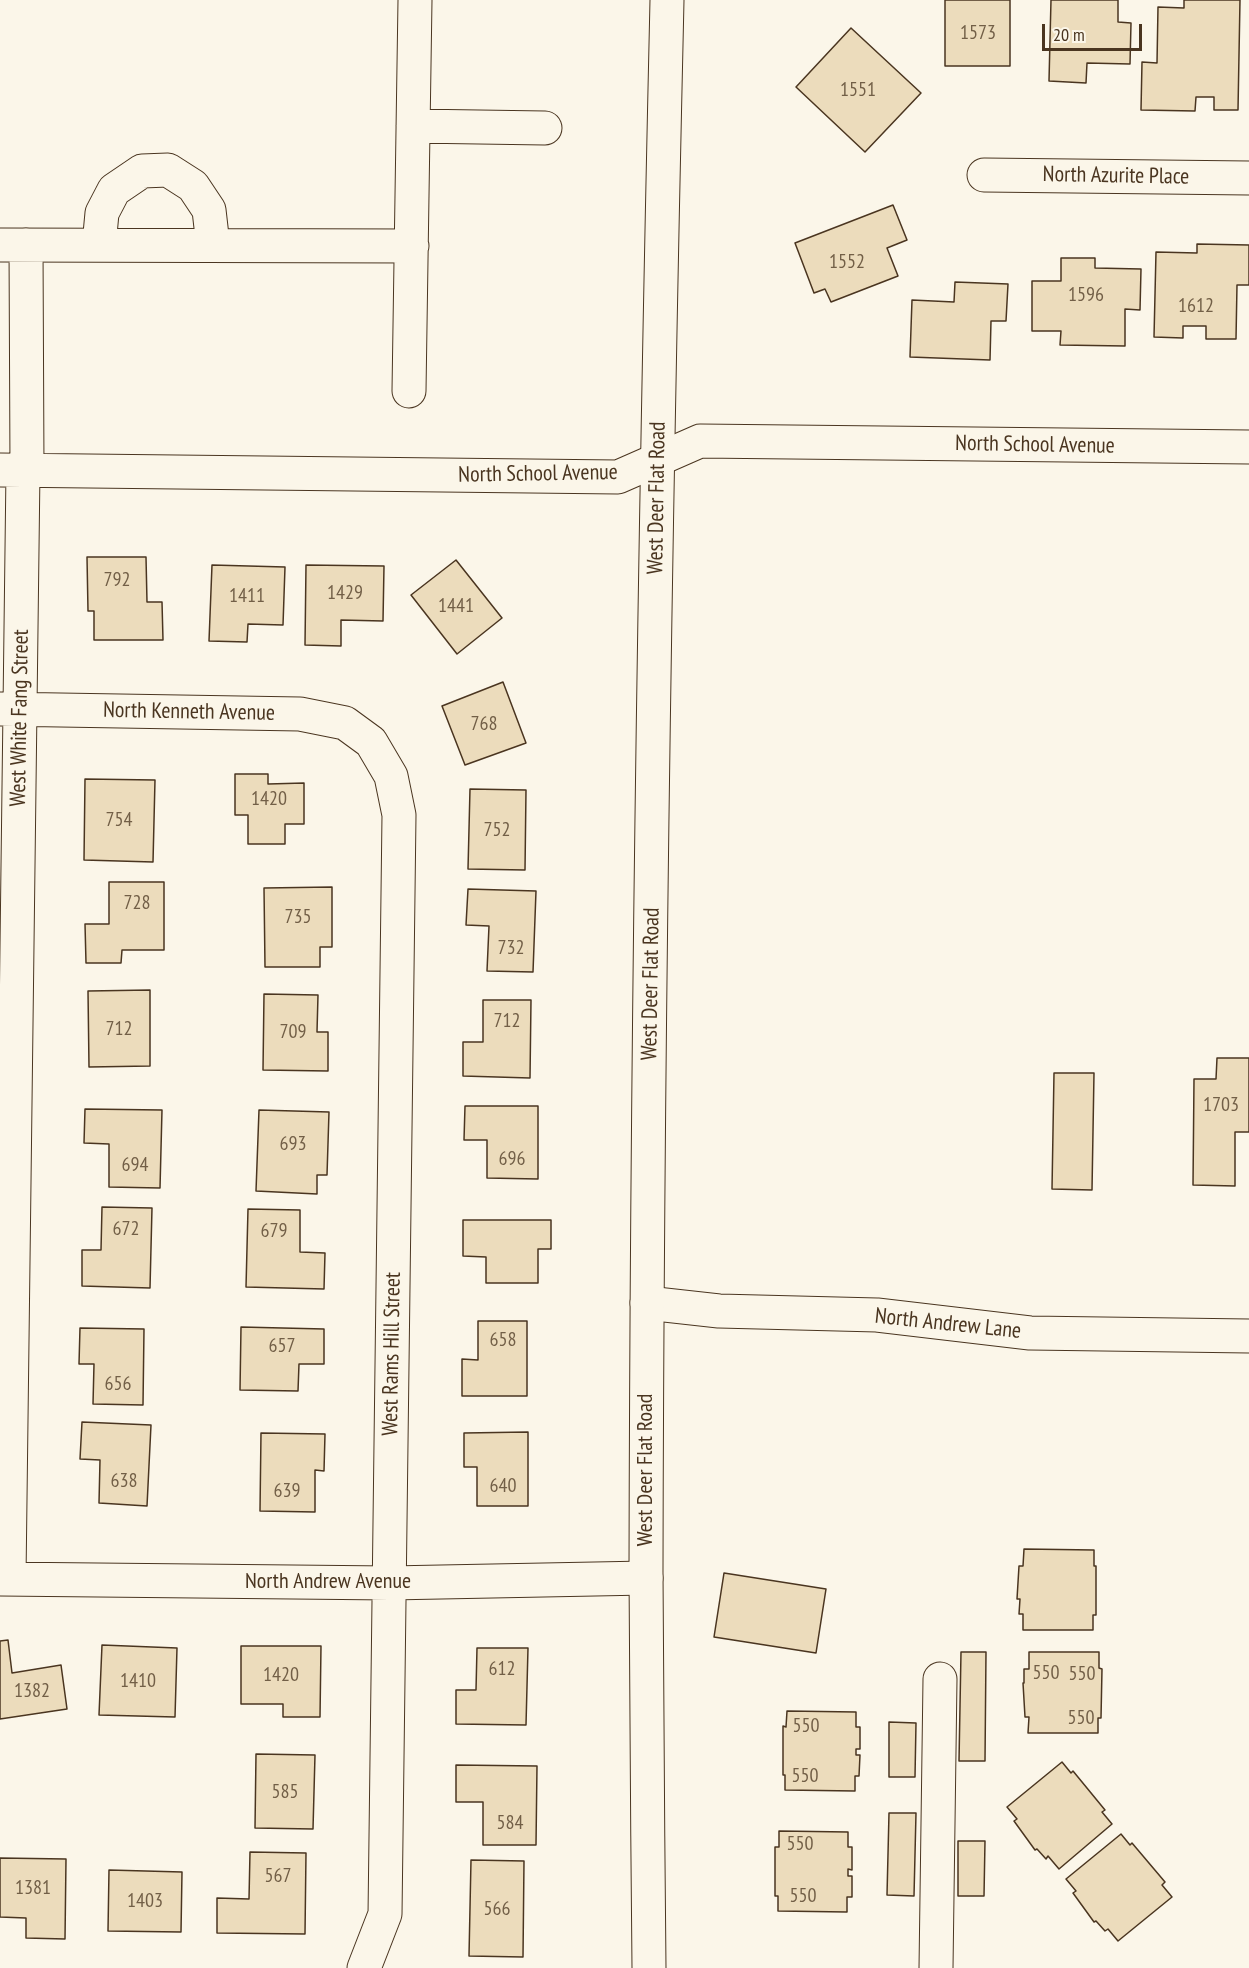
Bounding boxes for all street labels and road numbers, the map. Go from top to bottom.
street label: North Azurite Place [1042,162,1190,190]
street label: West Deer Flat Road [642,421,672,575]
street label: North School Avenue [955,430,1115,460]
street label: North School Avenue [458,459,618,489]
street label: West White Fang Street [5,629,35,807]
street label: North Kenneth Avenue [103,697,275,727]
street label: West Deer Flat Road [636,907,666,1061]
street label: West Rams Hill Street [377,1272,407,1436]
street label: North Andrew Lane [874,1303,1022,1345]
street label: West Deer Flat Road [633,1394,659,1546]
street label: North Andrew Avenue [245,1569,411,1595]

